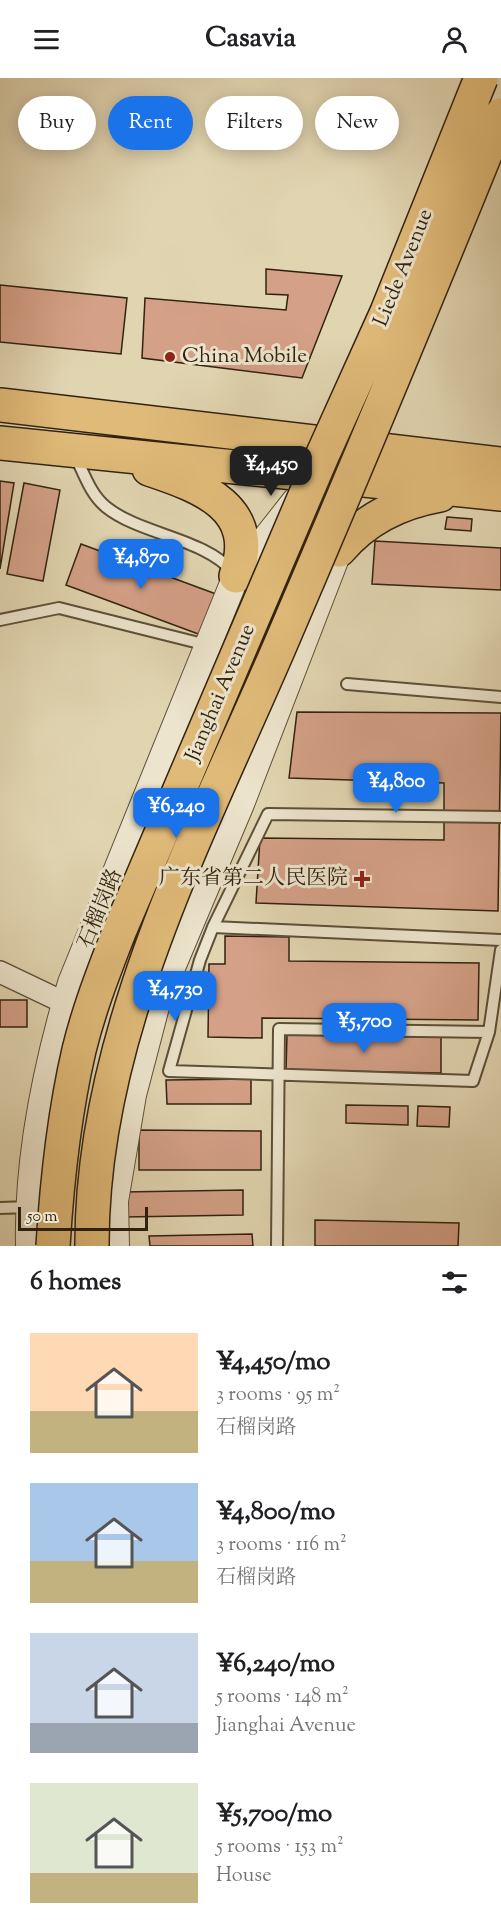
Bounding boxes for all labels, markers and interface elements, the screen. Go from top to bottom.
text: Casavia [205,20,296,59]
icon: menu [30,23,63,56]
icon: person [438,23,471,56]
chip: Buy [18,96,96,150]
chip: Rent [108,96,193,150]
chip: Filters [205,96,303,150]
chip: New [315,96,399,150]
street label: Liede Avenue [367,205,441,331]
place label: China Mobile [182,342,307,372]
marker: China Mobile [163,350,177,364]
pin: ¥4,450 [222,446,320,497]
text: ¥4,450 [244,451,298,480]
pin: ¥4,870 [92,539,190,590]
text: ¥4,870 [113,544,170,573]
street label: Jianghai Avenue [178,620,263,767]
pin: ¥4,800 [347,763,445,814]
text: ¥4,800 [367,768,425,797]
pin: ¥6,240 [127,788,225,839]
text: ¥6,240 [147,793,205,822]
street label: 石榴岗路 [71,864,131,954]
place label: 广东省第二人民医院 [159,864,348,894]
marker: 广东省第二人民医院 [353,870,371,888]
pin: ¥4,730 [126,971,224,1022]
text: ¥4,730 [147,976,203,1005]
pin: ¥5,700 [315,1003,413,1054]
text: ¥5,700 [336,1008,392,1037]
scale bar [18,1204,148,1232]
text: 50 m [27,1206,58,1229]
text: 6 homes [30,1264,121,1301]
icon: filters [438,1266,471,1299]
text: ¥4,450/mo [216,1344,331,1381]
icon: home [78,1357,150,1429]
text: 3 rooms · 95 m² [216,1381,340,1410]
text: 石榴岗路 [216,1414,296,1443]
text: ¥4,800/mo [216,1494,335,1531]
icon: home [78,1507,150,1579]
text: 3 rooms · 116 m² [216,1531,347,1560]
text: 石榴岗路 [216,1564,296,1593]
text: ¥6,240/mo [216,1646,335,1683]
icon: home [78,1657,150,1729]
text: 5 rooms · 148 m² [216,1683,349,1712]
text: Jianghai Avenue [216,1712,356,1741]
text: ¥5,700/mo [216,1796,332,1833]
icon: home [78,1807,150,1879]
text: 5 rooms · 153 m² [216,1833,344,1862]
text: House [216,1862,271,1891]

